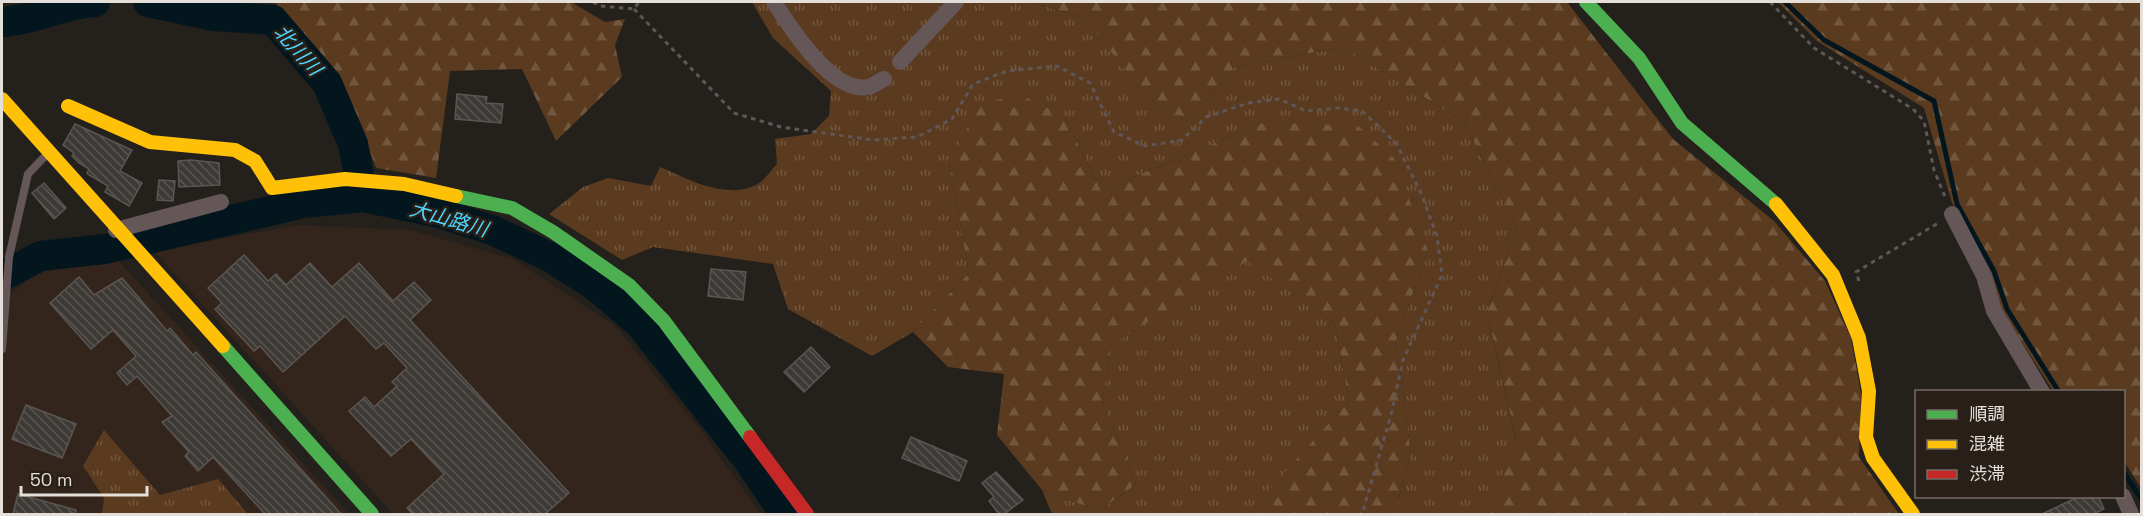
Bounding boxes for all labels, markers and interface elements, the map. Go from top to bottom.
water label: 北川川 [268,19,329,82]
water label: 大山路川 [407,195,493,243]
legend [1915,390,2125,498]
text: 順調 [1969,402,2005,425]
text: 混雑 [1969,432,2005,455]
scale bar [21,459,147,497]
text: 渋滞 [1969,462,2005,485]
text: 50 m [30,468,72,491]

